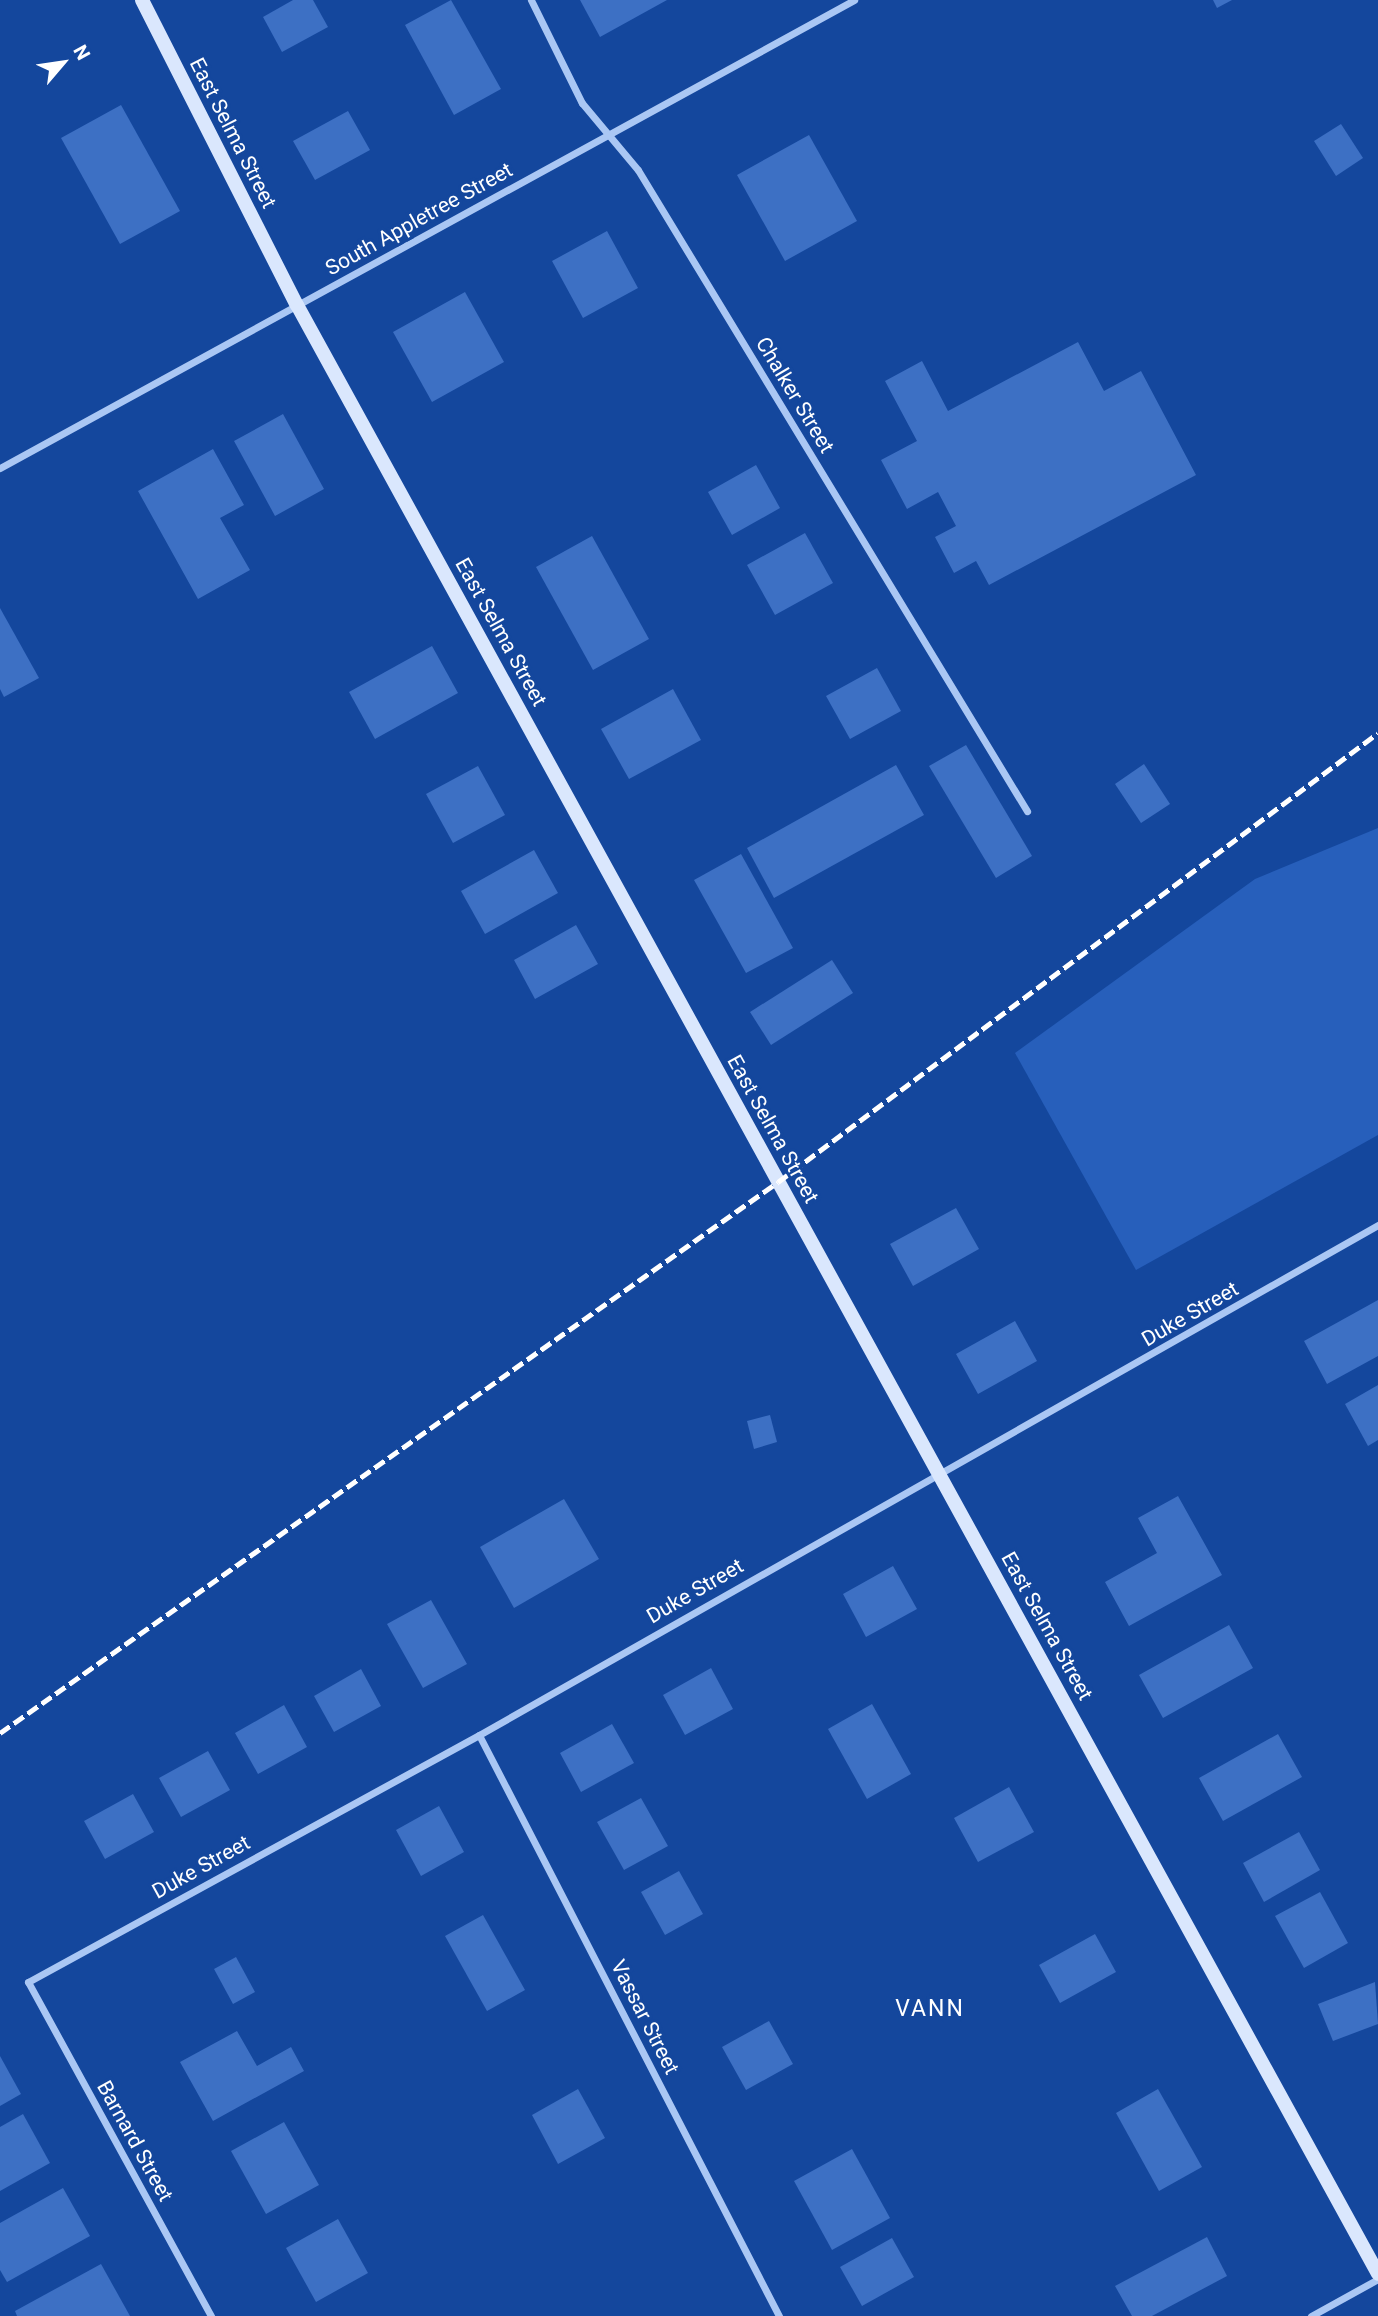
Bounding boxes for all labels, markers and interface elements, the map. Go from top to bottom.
north arrow [28,28,98,98]
text: N [68,41,95,64]
street label: East Selma Street [184,54,282,212]
street label: South Appletree Street [321,157,517,281]
street label: Chalker Street [750,332,840,458]
street label: East Selma Street [450,554,552,710]
street label: East Selma Street [722,1051,824,1207]
street label: Duke Street [1137,1276,1243,1352]
street label: East Selma Street [996,1548,1098,1704]
street label: Duke Street [642,1553,748,1629]
street label: Duke Street [148,1830,254,1904]
street label: Vassar Street [605,1956,685,2078]
district label: VANN [896,1995,964,2023]
street label: Barnard Street [91,2076,179,2206]

